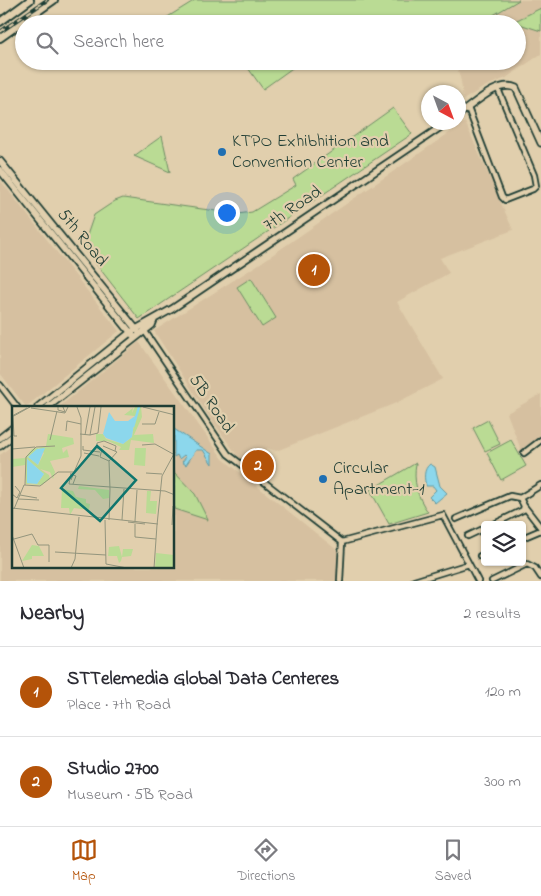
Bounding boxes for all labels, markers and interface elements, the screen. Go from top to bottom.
search box [15,15,526,70]
icon: search [33,29,61,57]
text: Search here [73,29,164,56]
north arrow [421,85,466,130]
place label: KTPO Exhibhition and Convention Center [232,129,389,176]
marker: KTPO Exhibhition and Convention Center [216,146,228,158]
street label: 7th Road [259,180,327,238]
your location [214,200,240,226]
street label: 5th Road [50,203,114,273]
pin: 1 [298,251,330,289]
street label: 5B Road [182,369,240,439]
inset map [12,406,175,568]
pin: 2 [242,447,274,485]
place label: Circular Apartment-1 [333,456,425,503]
marker: Circular Apartment-1 [317,473,329,485]
map controls [481,521,526,566]
button: layers [481,521,526,566]
text: Nearby [20,599,84,629]
text: 2 results [463,602,521,626]
text: STTelemedia Global Data Centeres [67,666,339,693]
text: 1 [33,680,39,704]
text: 120 m [485,680,521,704]
text: Place · 7th Road [67,693,171,717]
text: Studio 2700 [67,756,159,783]
text: 2 [32,770,40,794]
text: 300 m [484,770,521,794]
text: Museum · 5B Road [67,783,193,807]
tab: Map [70,836,98,887]
tab: Directions [237,836,295,887]
tab: Saved [435,836,471,887]

